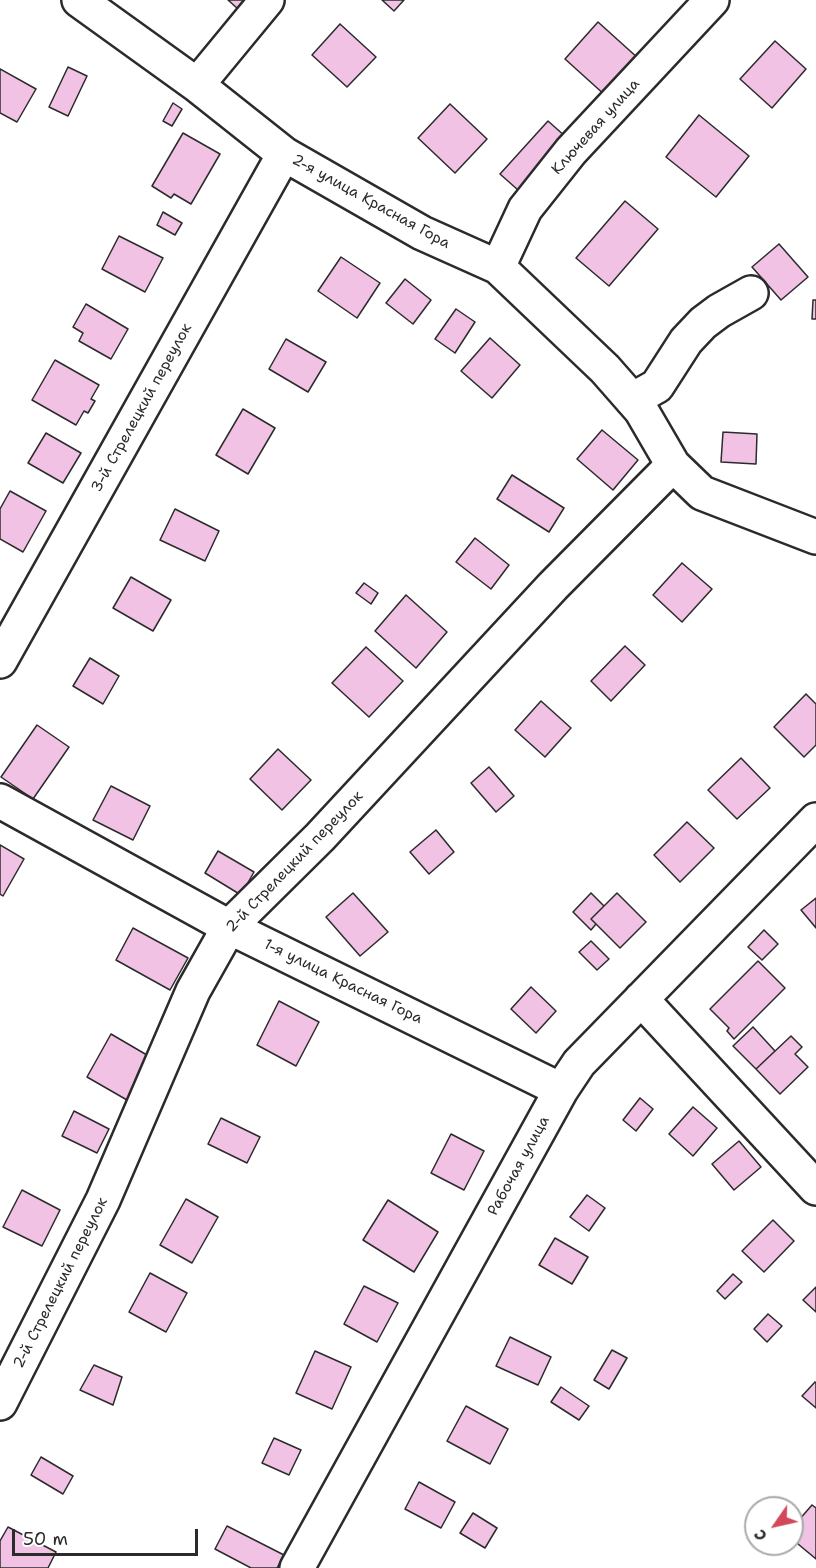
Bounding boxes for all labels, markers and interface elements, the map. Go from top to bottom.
street label: Ключевая улица [548,75,644,179]
street label: 2-я улица Красная Гора [289,151,453,253]
street label: 3-й Стрелецкий переулок [88,320,196,496]
street label: 2-й Стрелецкий переулок [223,788,367,936]
street label: 1-я улица Красная Гора [261,936,425,1028]
street label: Рабочая улица [484,1113,554,1219]
street label: 2-й Стрелецкий переулок [10,1195,112,1371]
north arrow [744,1496,804,1556]
scale bar [15,1517,201,1555]
text: С [749,1525,772,1545]
text: 50 m [23,1527,68,1551]

